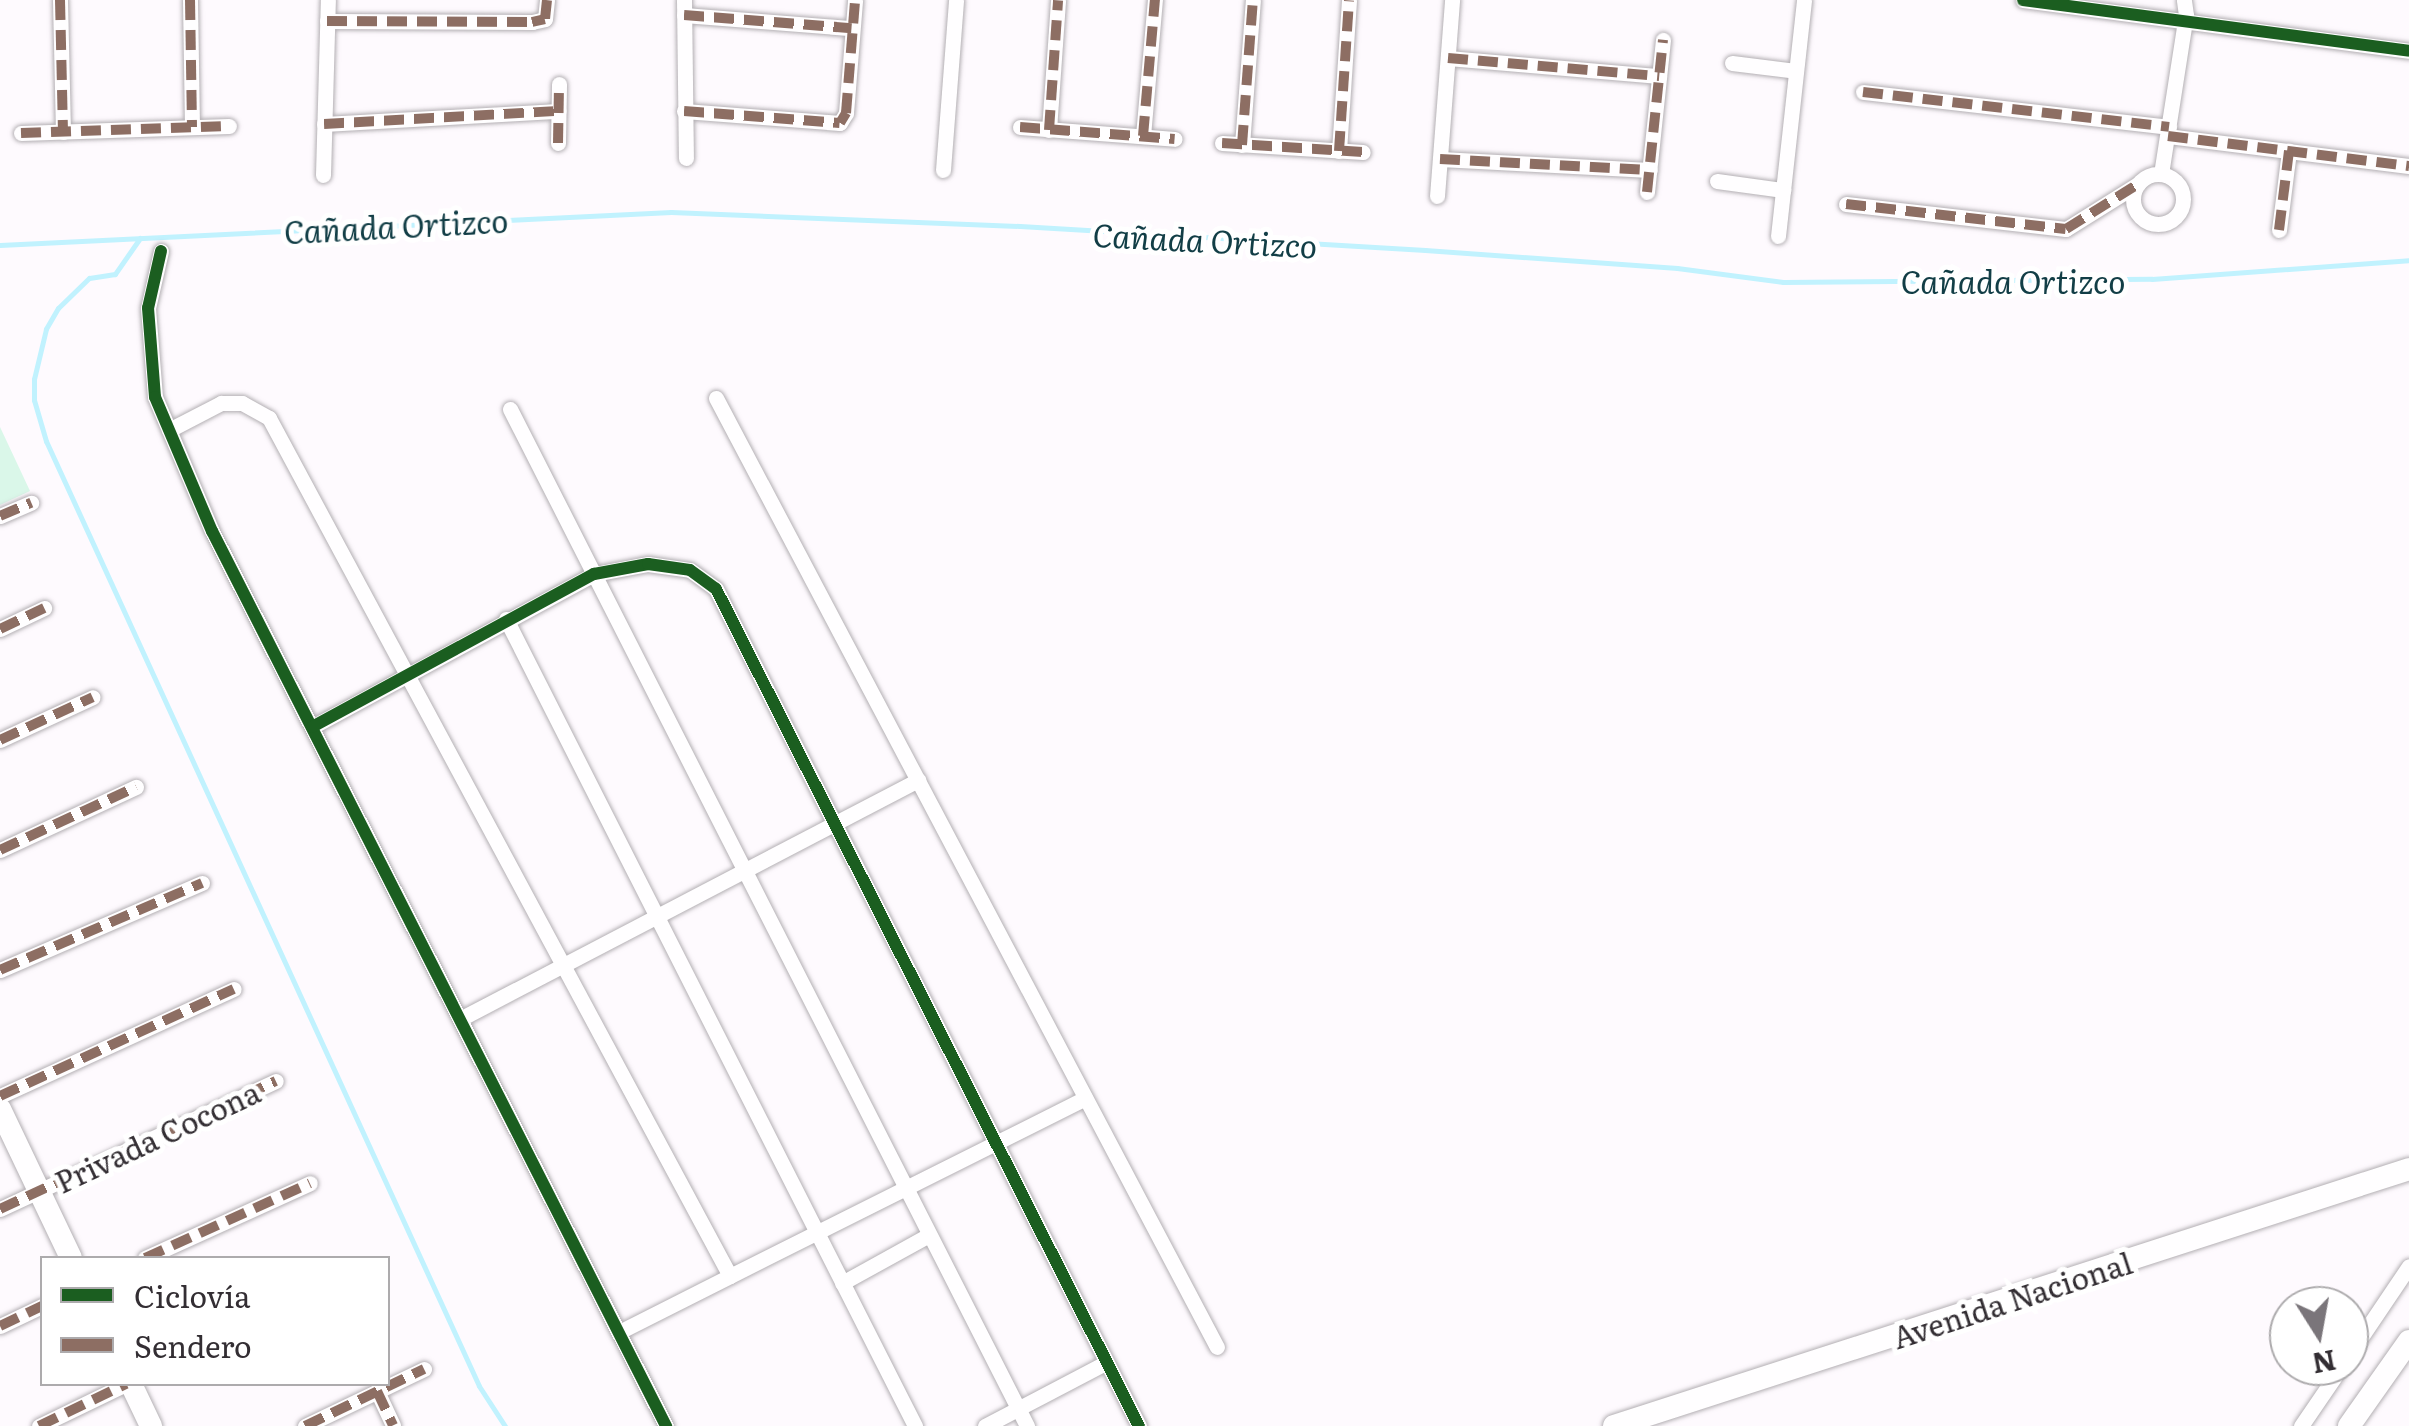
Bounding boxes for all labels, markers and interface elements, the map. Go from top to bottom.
water label: Cañada Ortizco [283,200,509,250]
water label: Cañada Ortizco [1092,214,1318,264]
water label: Cañada Ortizco [1901,261,2125,299]
street label: Privada Cocona [49,1073,265,1199]
street label: Avenida Nacional [1888,1243,2136,1355]
legend [40,1256,390,1386]
text: Ciclovía [134,1273,251,1317]
north arrow [2269,1286,2369,1386]
text: Sendero [134,1323,252,1367]
text: N [2309,1341,2340,1386]

